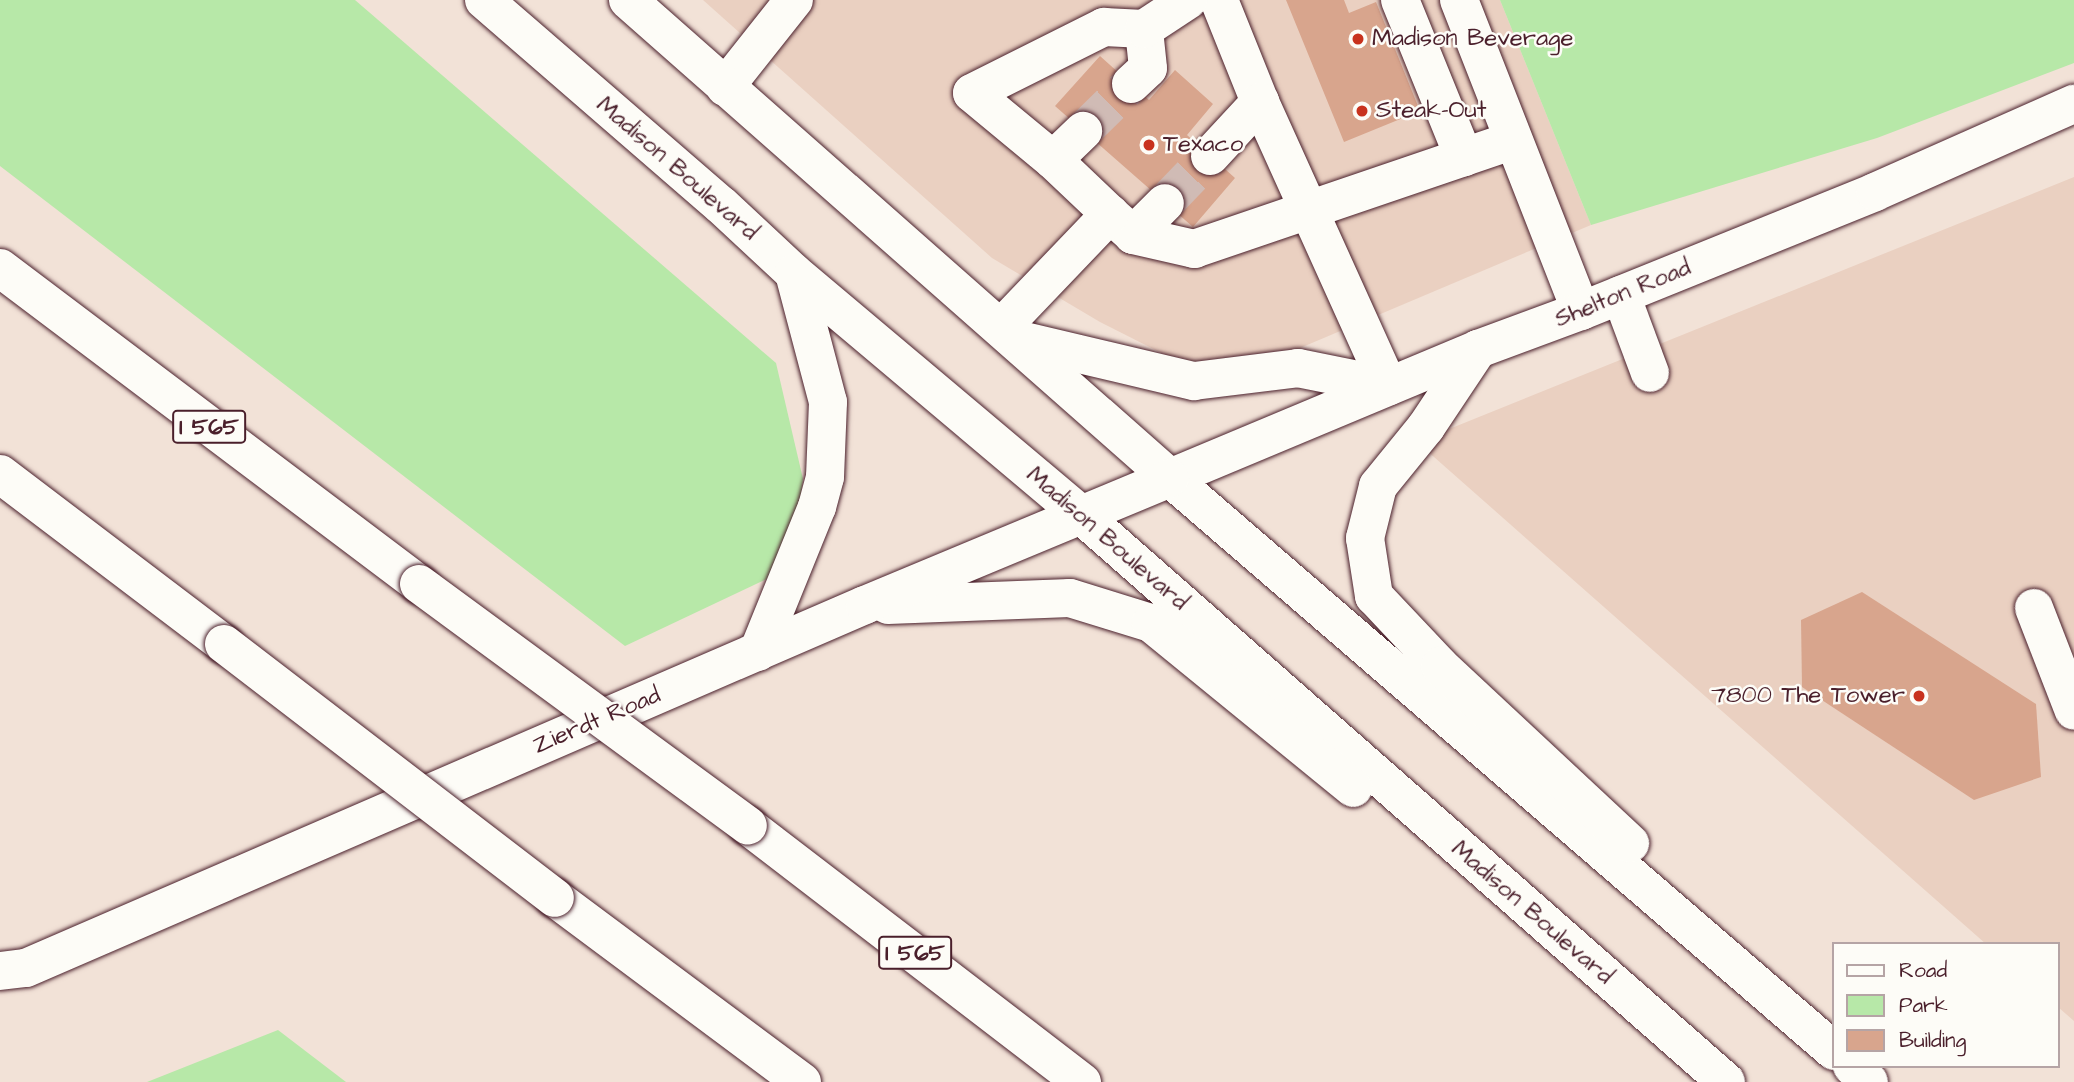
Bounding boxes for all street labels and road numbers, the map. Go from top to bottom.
street label: Madison Boulevard [590,91,764,247]
street label: Shelton Road [1551,254,1695,334]
road number: I 565 [170,408,248,446]
street label: Madison Boulevard [1020,461,1194,617]
street label: Zierdt Road [529,681,665,761]
street label: Madison Boulevard [1445,835,1619,991]
road number: I 565 [876,934,954,972]

